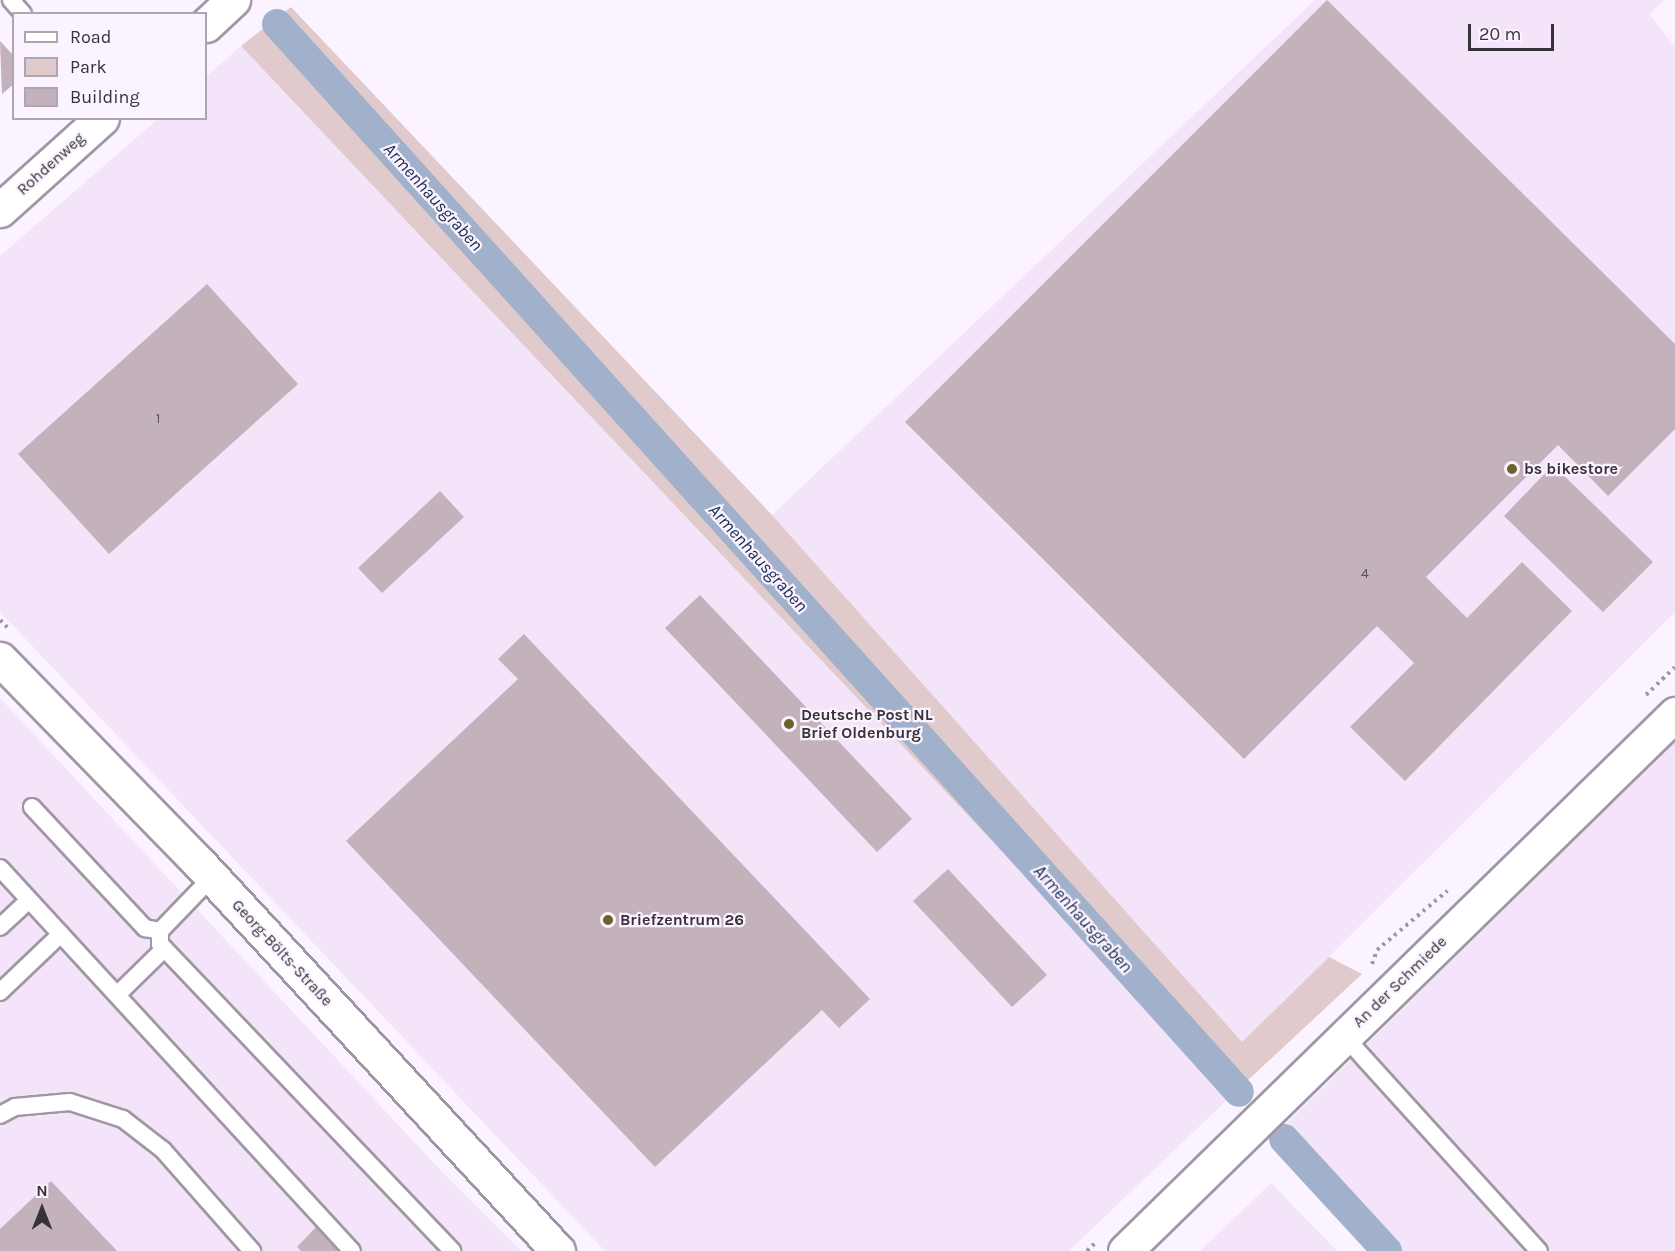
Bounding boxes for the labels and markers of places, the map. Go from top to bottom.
place label: bs bikestore [1524,459,1618,479]
marker: bs bikestore [1505,462,1519,476]
place label: Deutsche Post NL Brief Oldenburg [801,705,933,743]
marker: Deutsche Post NL Brief Oldenburg [782,717,796,731]
place label: Briefzentrum 26 [620,910,744,930]
marker: Briefzentrum 26 [601,913,615,927]

